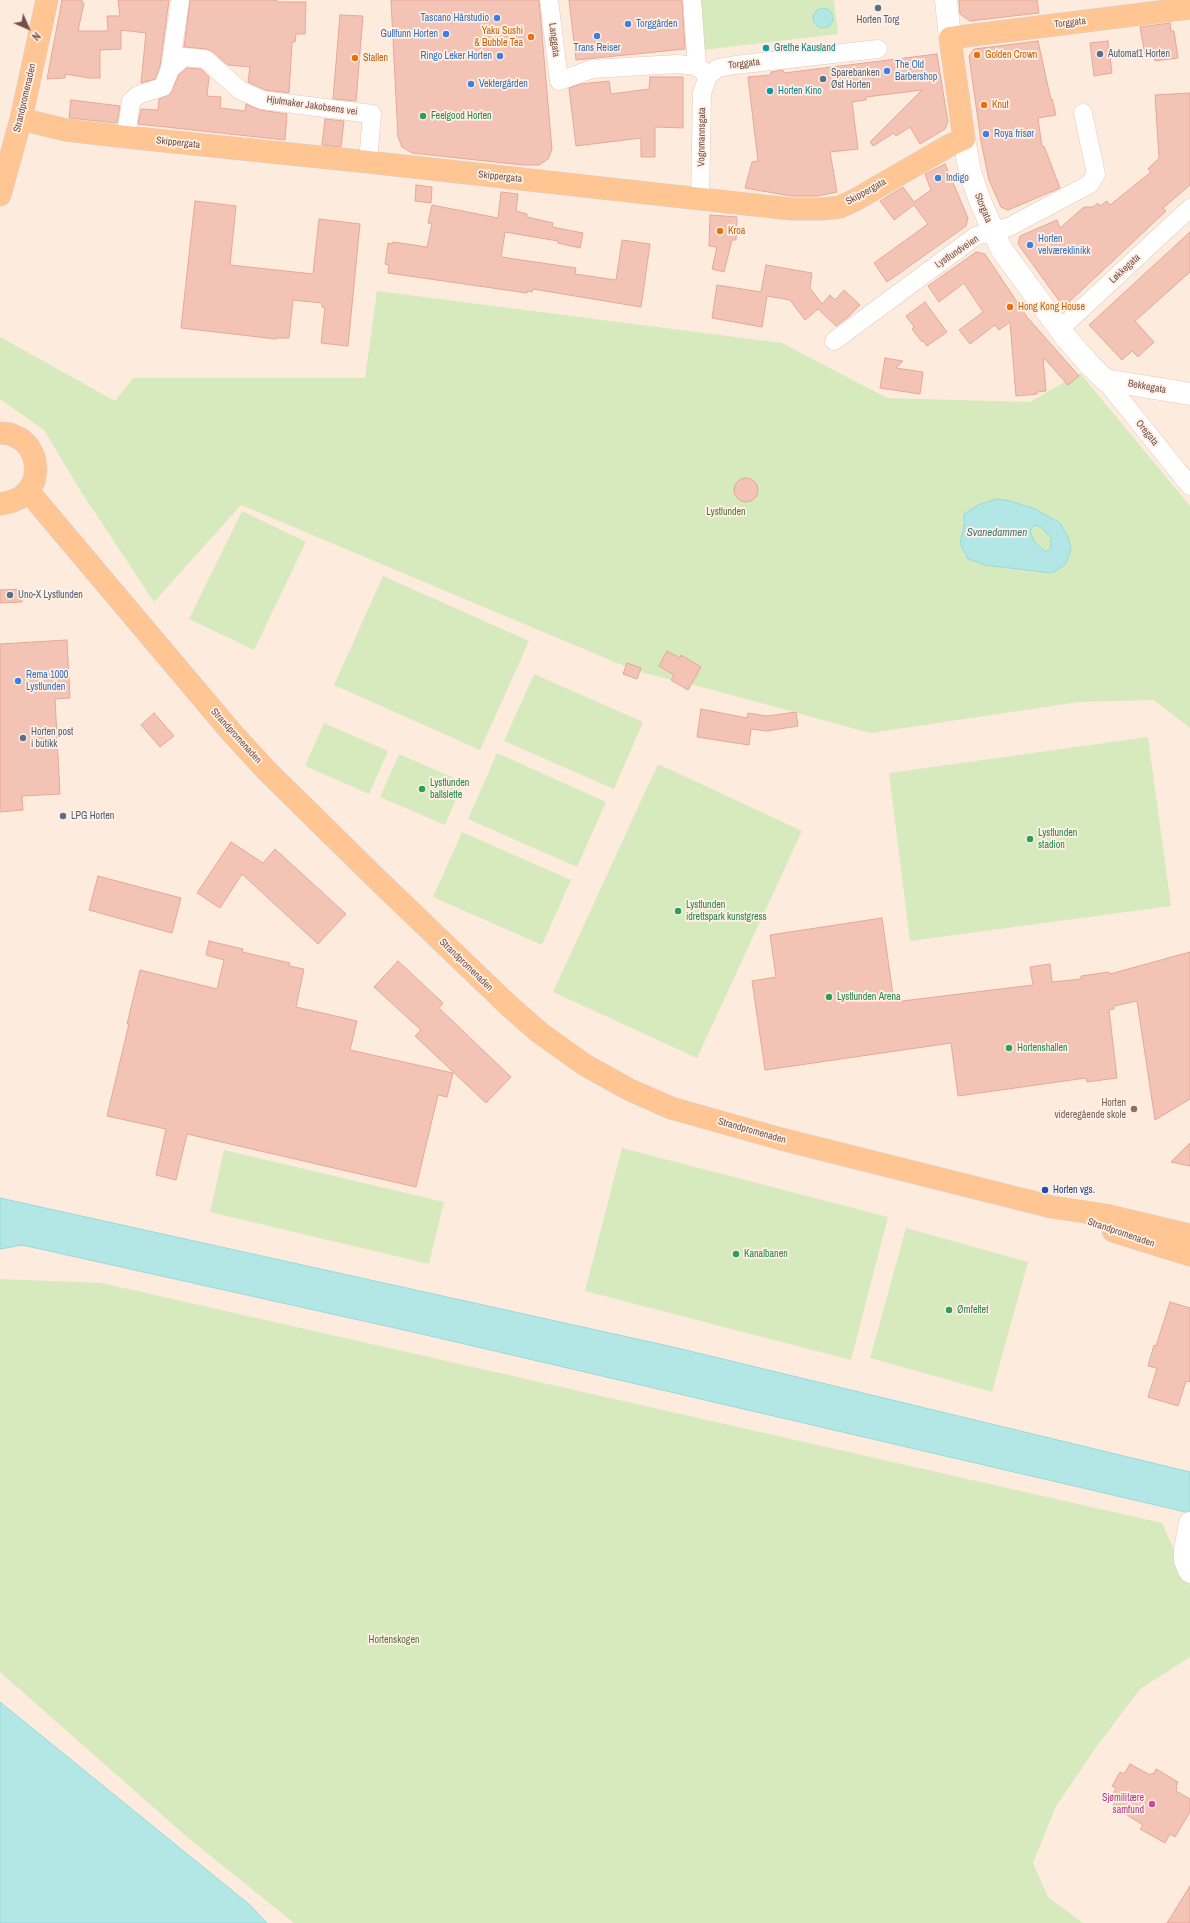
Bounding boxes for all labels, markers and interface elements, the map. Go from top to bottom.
marker: Horten Torg [873,3,883,13]
north arrow [8,8,48,48]
place label: Tascano Hårstudio [420,12,489,24]
marker: Tascano Hårstudio [492,13,502,23]
place label: Horten Torg [857,14,899,26]
street label: Torggata [1053,15,1087,31]
place label: Torggården [636,18,677,30]
marker: Torggården [623,19,633,29]
street label: Langgata [546,22,562,58]
place label: Yaku Sushi & Bubble Tea [474,25,523,48]
place label: Gullfunn Horten [381,28,438,40]
text: N [29,29,44,44]
marker: Gullfunn Horten [441,29,451,39]
marker: Trans Reiser [592,31,602,41]
marker: Yaku Sushi & Bubble Tea [526,32,536,42]
place label: Trans Reiser [573,42,621,54]
place label: Grethe Kausland [774,42,836,54]
marker: Grethe Kausland [761,43,771,53]
place label: Automat1 Horten [1108,48,1170,60]
place label: Golden Crown [985,49,1037,61]
marker: Automat1 Horten [1095,49,1105,59]
place label: Ringo Leker Horten [420,50,492,62]
marker: Golden Crown [972,50,982,60]
marker: Ringo Leker Horten [495,51,505,61]
place label: Stallen [363,52,388,64]
marker: Stallen [350,53,360,63]
street label: Torggata [727,56,761,72]
place label: The Old Barbershop [895,59,937,82]
street label: Strandpromenaden [11,62,39,134]
marker: The Old Barbershop [882,66,892,76]
place label: Sparebanken Øst Horten [831,67,880,90]
marker: Sparebanken Øst Horten [818,74,828,84]
place label: Vektergården [479,78,528,90]
marker: Vektergården [466,79,476,89]
place label: Horten Kino [778,85,822,97]
marker: Horten Kino [765,86,775,96]
street label: Hjulmaker Jakobsens vei [266,94,358,118]
place label: Knut [992,99,1009,111]
marker: Knut [979,100,989,110]
street label: Vognmannsgata [695,107,709,167]
place label: Feelgood Horten [431,110,492,122]
marker: Feelgood Horten [418,111,428,121]
place label: Roya frisør [994,128,1034,140]
marker: Roya frisør [981,129,991,139]
street label: Skippergata [155,135,201,151]
street label: Skippergata [477,169,523,185]
place label: Indigo [946,172,969,184]
marker: Indigo [933,173,943,183]
street label: Skippergata [844,176,888,208]
street label: Storgata [972,191,994,225]
place label: Kroa [728,225,745,237]
marker: Kroa [715,226,725,236]
street label: Lystlundveien [933,233,981,271]
place label: Horten velværeklinikk [1038,233,1090,256]
marker: Horten velværeklinikk [1025,240,1035,250]
street label: Løkkegata [1107,252,1143,286]
place label: Hong Kong House [1018,301,1085,313]
marker: Hong Kong House [1005,302,1015,312]
street label: Bekkegata [1127,378,1167,396]
street label: Oregata [1133,418,1161,448]
park label: Lystlunden [706,506,746,518]
water label: Svanedammen [967,526,1027,540]
place label: Uno-X Lystlunden [18,589,83,601]
marker: Uno-X Lystlunden [5,590,15,600]
place label: Rema 1000 Lystlunden [26,669,68,692]
marker: Rema 1000 Lystlunden [13,676,23,686]
street label: Strandpromenaden [208,706,264,766]
place label: Horten post i butikk [31,726,73,750]
marker: Horten post i butikk [18,733,28,743]
place label: Lystlunden ballslette [430,777,469,800]
marker: Lystlunden ballslette [417,784,427,794]
place label: LPG Horten [71,810,114,822]
marker: LPG Horten [58,811,68,821]
place label: Lystlunden stadion [1038,827,1077,850]
marker: Lystlunden stadion [1025,834,1035,844]
place label: Lystlunden idrettspark kunstgress [686,899,767,922]
marker: Lystlunden idrettspark kunstgress [673,906,683,916]
street label: Strandpromenaden [437,936,495,994]
place label: Lystlunden Arena [837,991,901,1003]
marker: Lystlunden Arena [824,992,834,1002]
place label: Hortenshallen [1017,1042,1068,1054]
marker: Hortenshallen [1004,1043,1014,1053]
place label: Horten videregående skole [1054,1097,1126,1120]
marker: Horten videregående skole [1129,1104,1139,1114]
street label: Strandpromenaden [717,1116,787,1146]
place label: Horten vgs. [1053,1184,1095,1196]
marker: Horten vgs. [1040,1185,1050,1195]
street label: Strandpromenaden [1086,1216,1156,1250]
place label: Kanalbanen [744,1248,788,1260]
marker: Kanalbanen [731,1249,741,1259]
place label: Ørnfeltet [957,1304,988,1316]
marker: Ørnfeltet [944,1305,954,1315]
park label: Hortenskogen [368,1634,420,1646]
place label: Sjømilitære samfund [1102,1792,1144,1816]
marker: Sjømilitære samfund [1147,1799,1157,1809]

